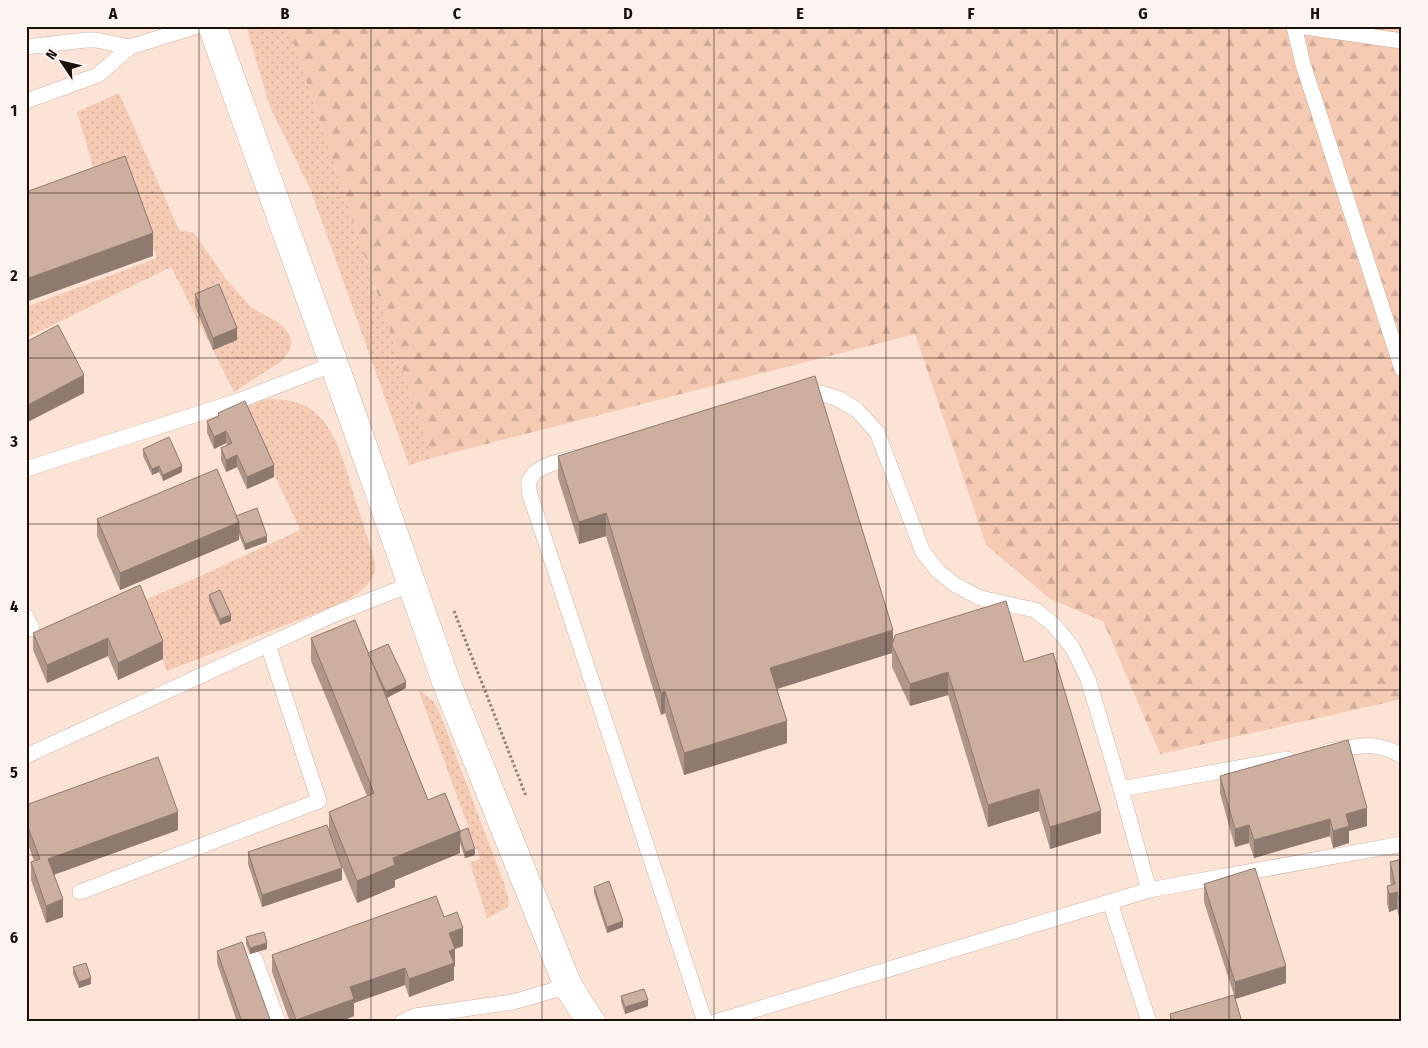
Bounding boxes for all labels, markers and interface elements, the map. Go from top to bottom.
text: A [108,4,118,23]
text: B [281,4,290,23]
text: C [453,4,462,23]
text: D [623,4,633,23]
text: E [796,4,804,23]
text: F [967,4,975,23]
text: G [1138,4,1148,23]
text: H [1310,4,1320,23]
north arrow [38,38,88,88]
text: N [42,47,61,63]
text: 1 [11,101,17,120]
text: 2 [9,266,18,285]
text: 3 [9,432,18,451]
text: 4 [10,597,18,616]
text: 5 [10,763,18,782]
text: 6 [10,928,18,947]

